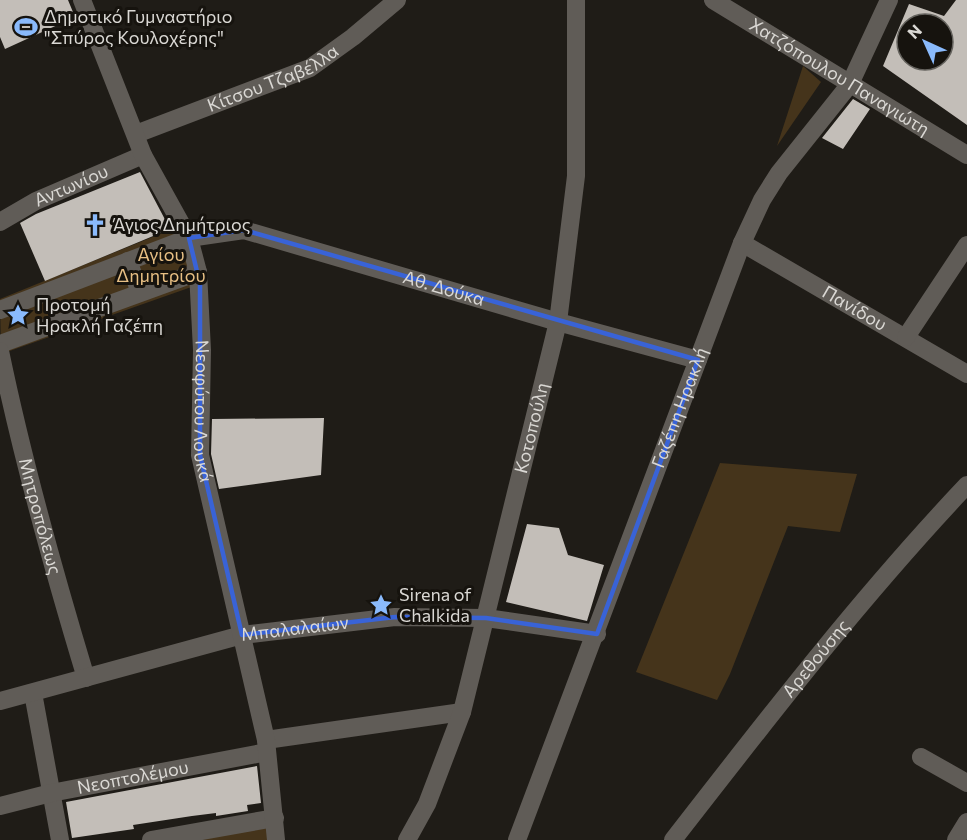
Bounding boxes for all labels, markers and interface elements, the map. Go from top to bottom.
place label: Δημοτικό Γυμναστήριο "Σπύρος Κουλοχέρης" [44,5,233,48]
north arrow [895,12,955,72]
street label: Χατζόπουλου Παναγιώτη [746,13,934,140]
sports icon: Δημοτικό Γυμναστήριο "Σπύρος Κουλοχέρης" [13,14,39,40]
text: N [903,20,925,42]
street label: Κίτσου Τζαβέλλα [204,39,342,116]
street label: Αντωνίου [30,159,111,211]
church icon: Άγιος Δημήτριος [82,212,108,238]
place label: Άγιος Δημήτριος [112,213,251,235]
park label: Αγίου Δημητρίου [116,243,206,286]
street label: Αθ. Δούκα [401,265,487,310]
street label: Πανίδου [819,280,891,335]
place label: Προτομή Ηρακλή Γαζέπη [36,293,163,336]
place icon: Προτομή Ηρακλή Γαζέπη [5,302,31,328]
street label: Νεοφύτου Λουκά [190,339,218,484]
street label: Γαζέπη Ηρακλή [646,344,712,471]
street label: Κοτοπούλη [509,380,553,476]
street label: Μητροπόλεως [15,455,67,577]
place label: Sirena of Chalkida [399,583,472,626]
place icon: Sirena of Chalkida [368,592,394,618]
street label: Μπαλαλαίων [240,611,350,645]
street label: Αρεθούσης [777,614,854,701]
street label: Νεοπτολέμου [75,755,190,798]

